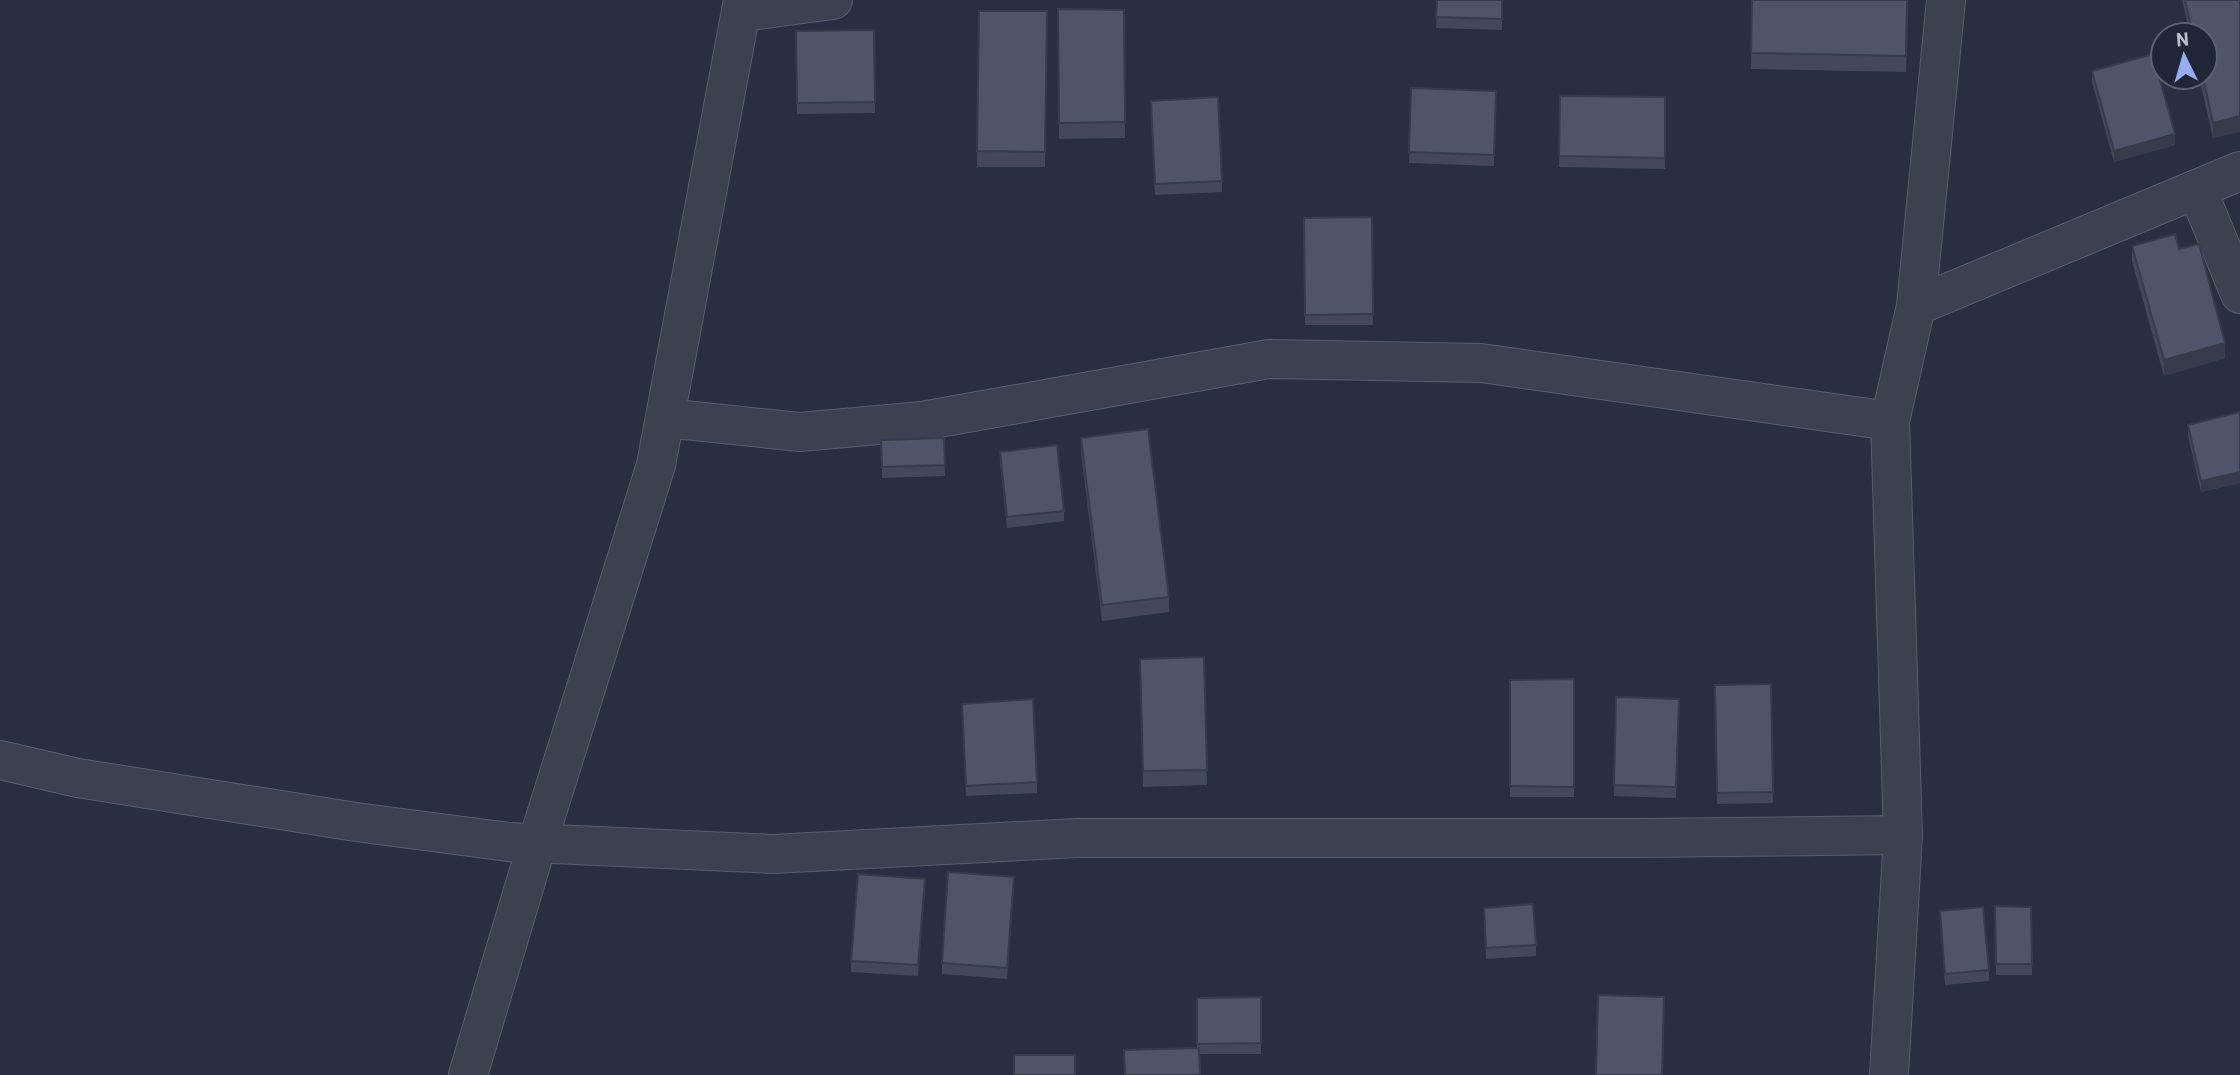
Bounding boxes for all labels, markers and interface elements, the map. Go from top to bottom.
north arrow [2149,21,2219,91]
text: N [2175,27,2190,51]

